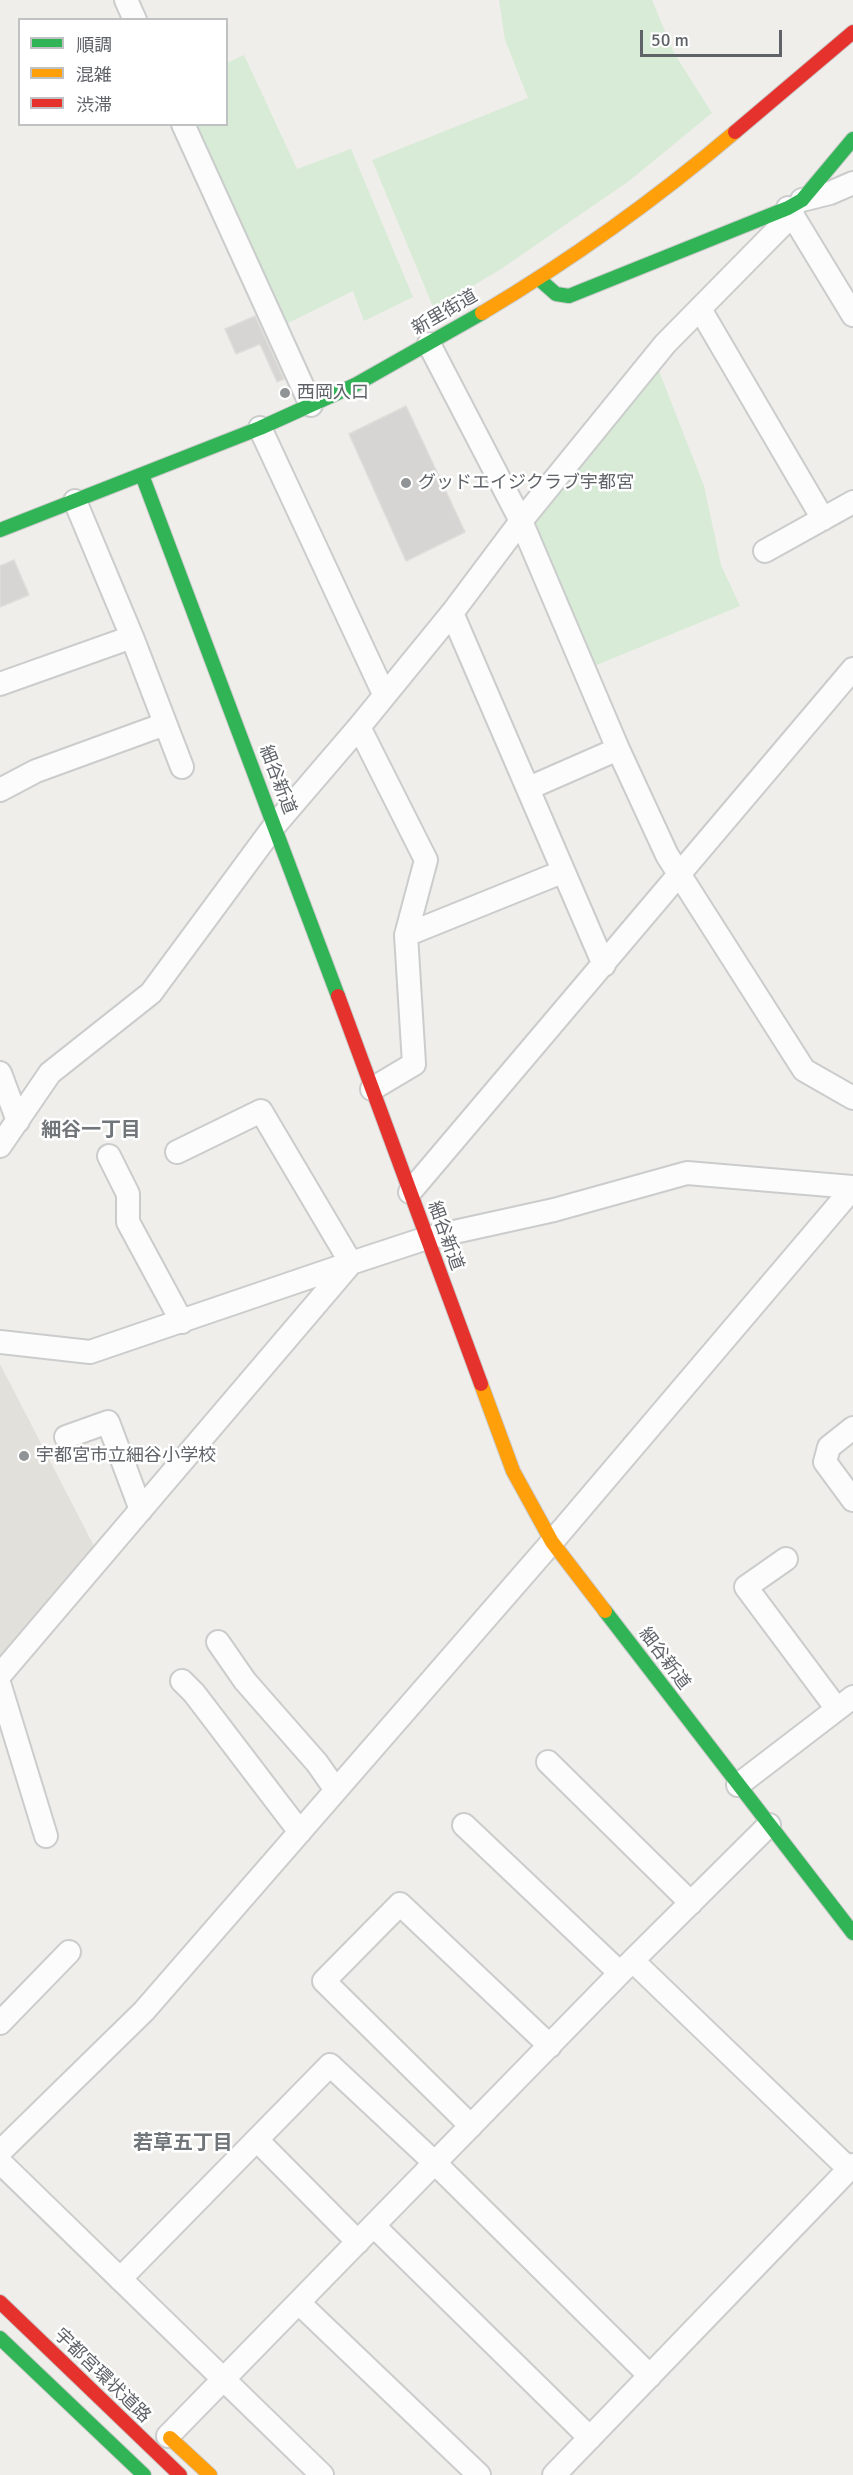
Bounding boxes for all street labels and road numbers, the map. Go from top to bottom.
street label: 新里街道 [408,286,482,340]
street label: 細谷新道 [254,743,300,817]
street label: 細谷新道 [423,1198,467,1274]
street label: 細谷新道 [634,1624,694,1694]
street label: 宇都宮環状道路 [49,2324,155,2428]

